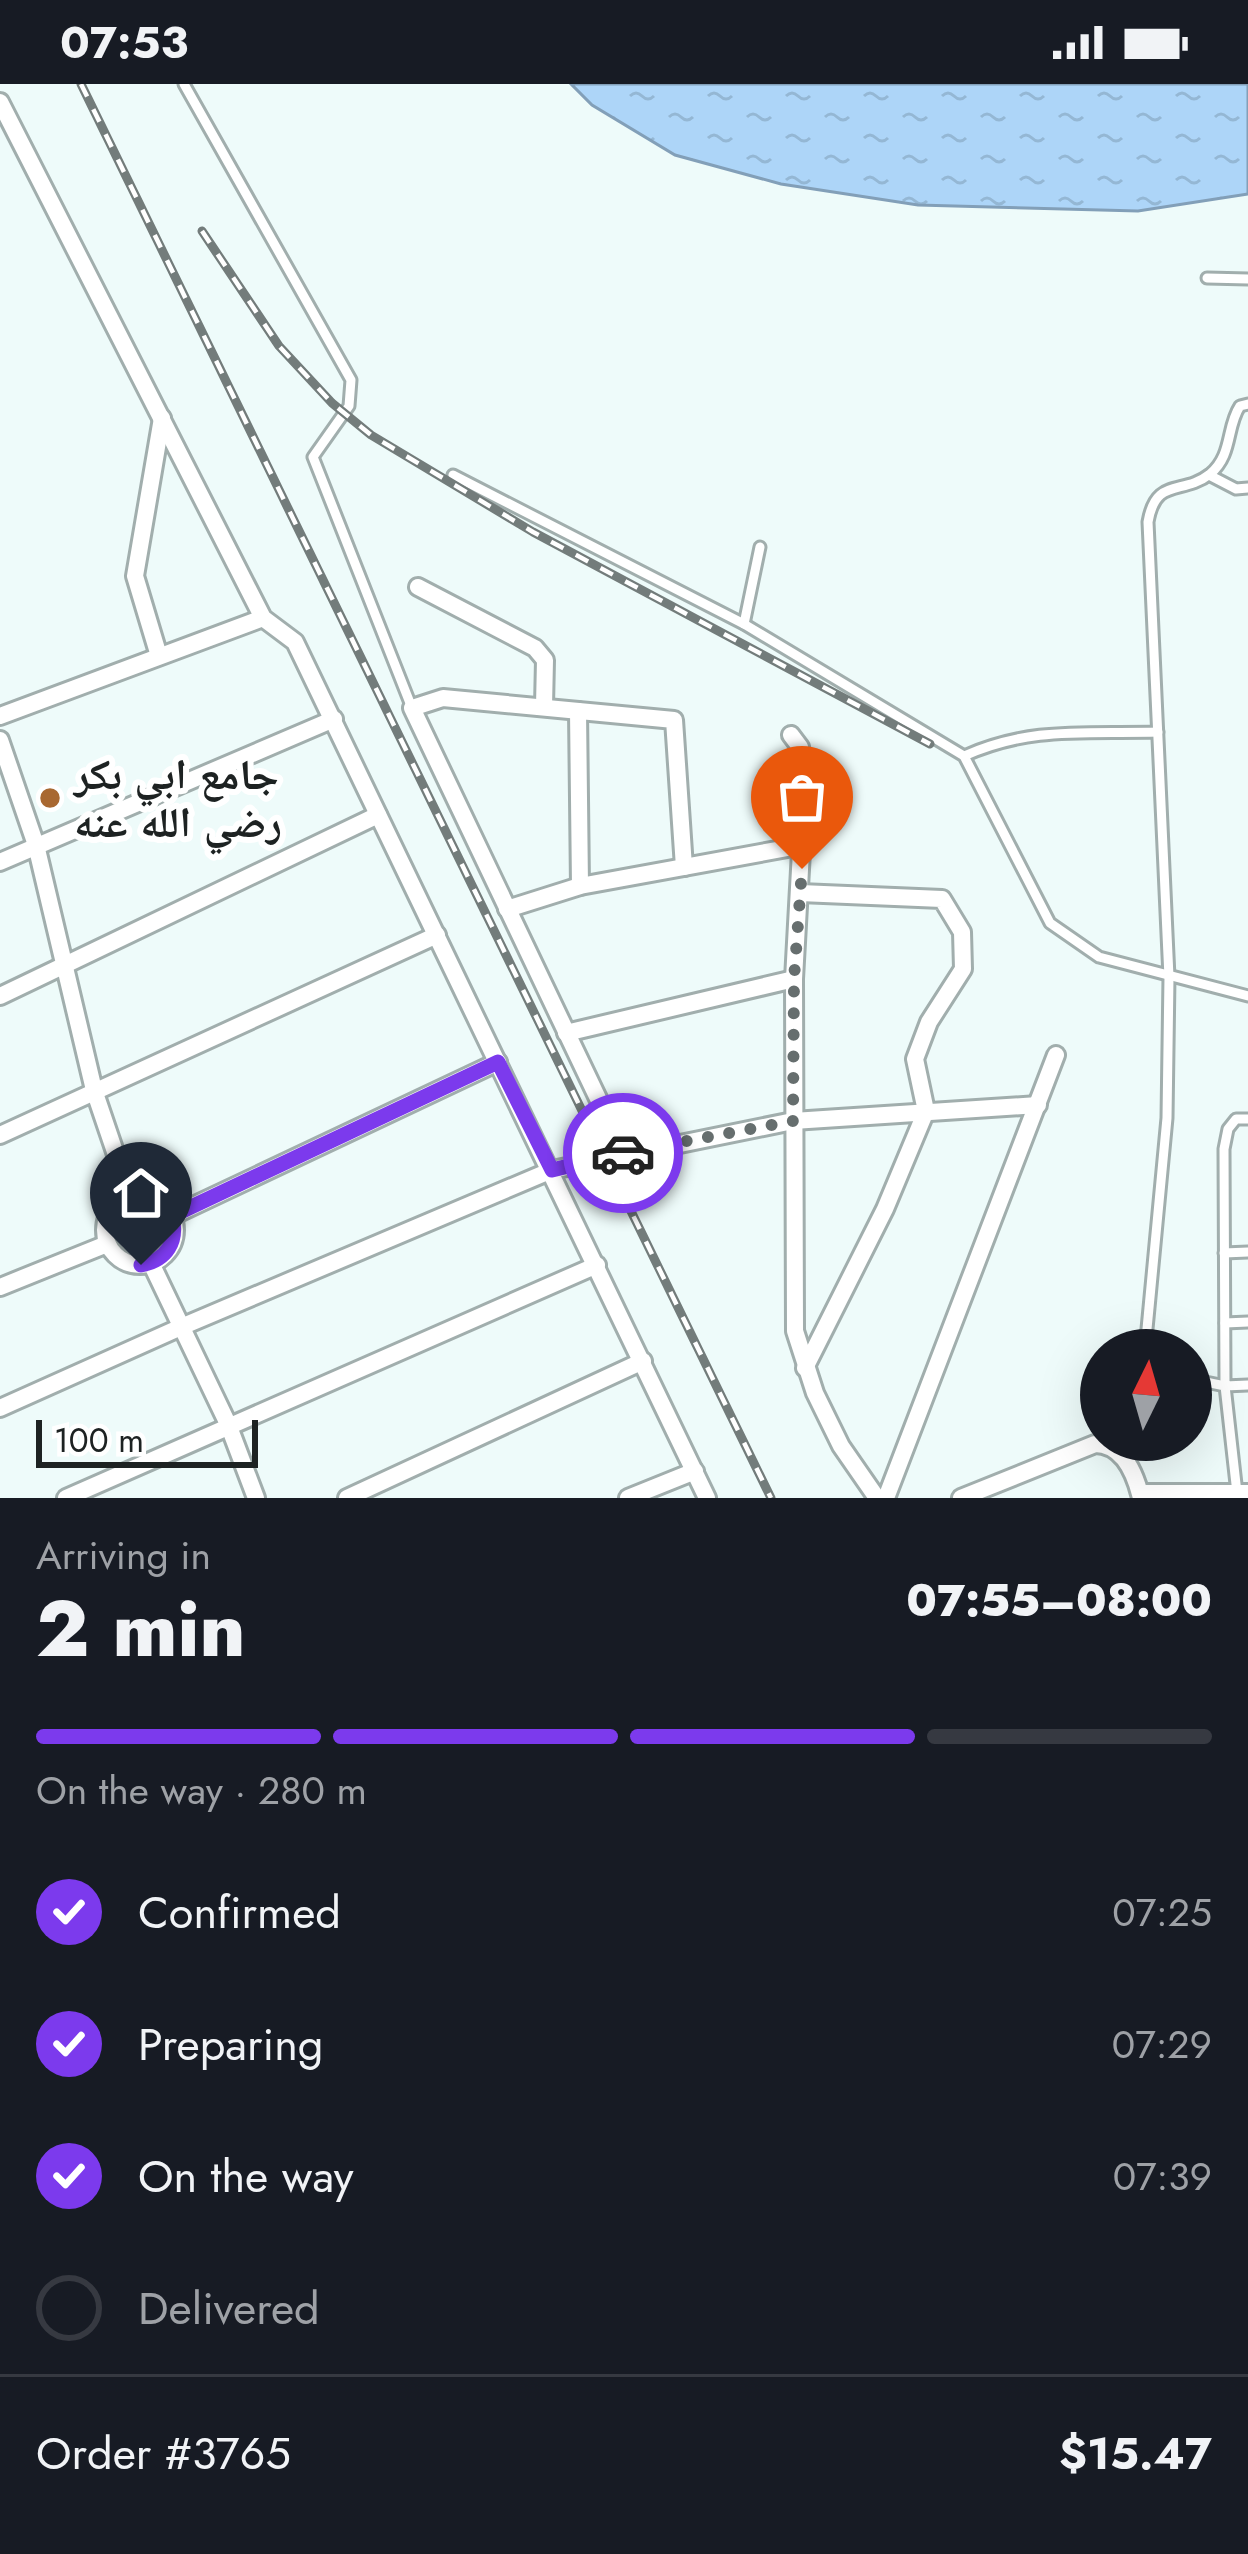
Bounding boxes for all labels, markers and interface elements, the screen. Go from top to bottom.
text: 07:53 [60,10,188,75]
place label: جامع ابي بكر رضي الله عنه [72,744,282,855]
pin [751,746,853,869]
icon: bag [769,764,835,830]
marker: جامع ابي بكر رضي الله عنه [37,785,63,811]
courier [563,1093,683,1213]
icon: car [590,1120,656,1186]
pin [90,1142,192,1265]
icon: home [108,1160,174,1226]
north arrow [1080,1329,1212,1461]
map controls [1080,1329,1212,1461]
scale bar [36,1414,258,1467]
text: 100 m [54,1417,144,1464]
text: Arriving in [36,1527,211,1584]
text: 07:55–08:00 [906,1568,1212,1633]
text: 2 min [36,1573,245,1685]
text: On the way · 280 m [36,1762,367,1819]
icon: check [36,1879,102,1945]
text: Confirmed [138,1880,341,1945]
text: 07:25 [1112,1884,1212,1941]
icon: check [36,2011,102,2077]
text: Preparing [138,2012,323,2077]
text: 07:29 [1112,2016,1212,2073]
icon: check [36,2143,102,2209]
text: On the way [138,2144,354,2209]
text: 07:39 [1113,2148,1212,2205]
text: Delivered [138,2276,320,2341]
text: Order #3765 [36,2421,291,2486]
text: $15.47 [1059,2421,1212,2486]

